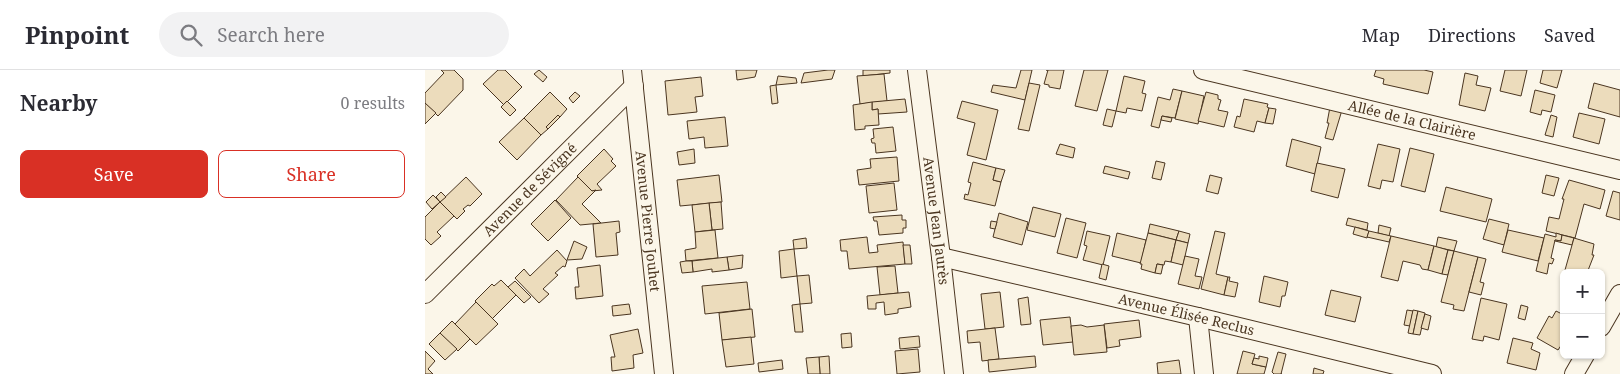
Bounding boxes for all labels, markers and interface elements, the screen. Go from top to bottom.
search box [159,12,509,57]
text: Pinpoint [25,18,129,51]
icon: search [177,21,205,49]
text: Search here [217,22,325,48]
text: Map [1362,23,1400,47]
text: Directions [1428,23,1516,47]
text: Saved [1544,23,1595,47]
text: Nearby [20,89,98,117]
text: 0 results [341,92,405,114]
street label: Allée de la Clairière [1346,95,1478,144]
street label: Avenue de Sévigné [478,138,581,240]
button: Save [20,150,208,198]
button: Share [218,150,405,198]
street label: Avenue Pierre Jouhet [632,150,665,293]
street label: Avenue Jean Jaurès [919,156,954,286]
map controls [1560,269,1605,359]
button: + [1560,269,1605,314]
street label: Avenue Élisée Reclus [1116,289,1257,339]
button: − [1560,314,1605,359]

